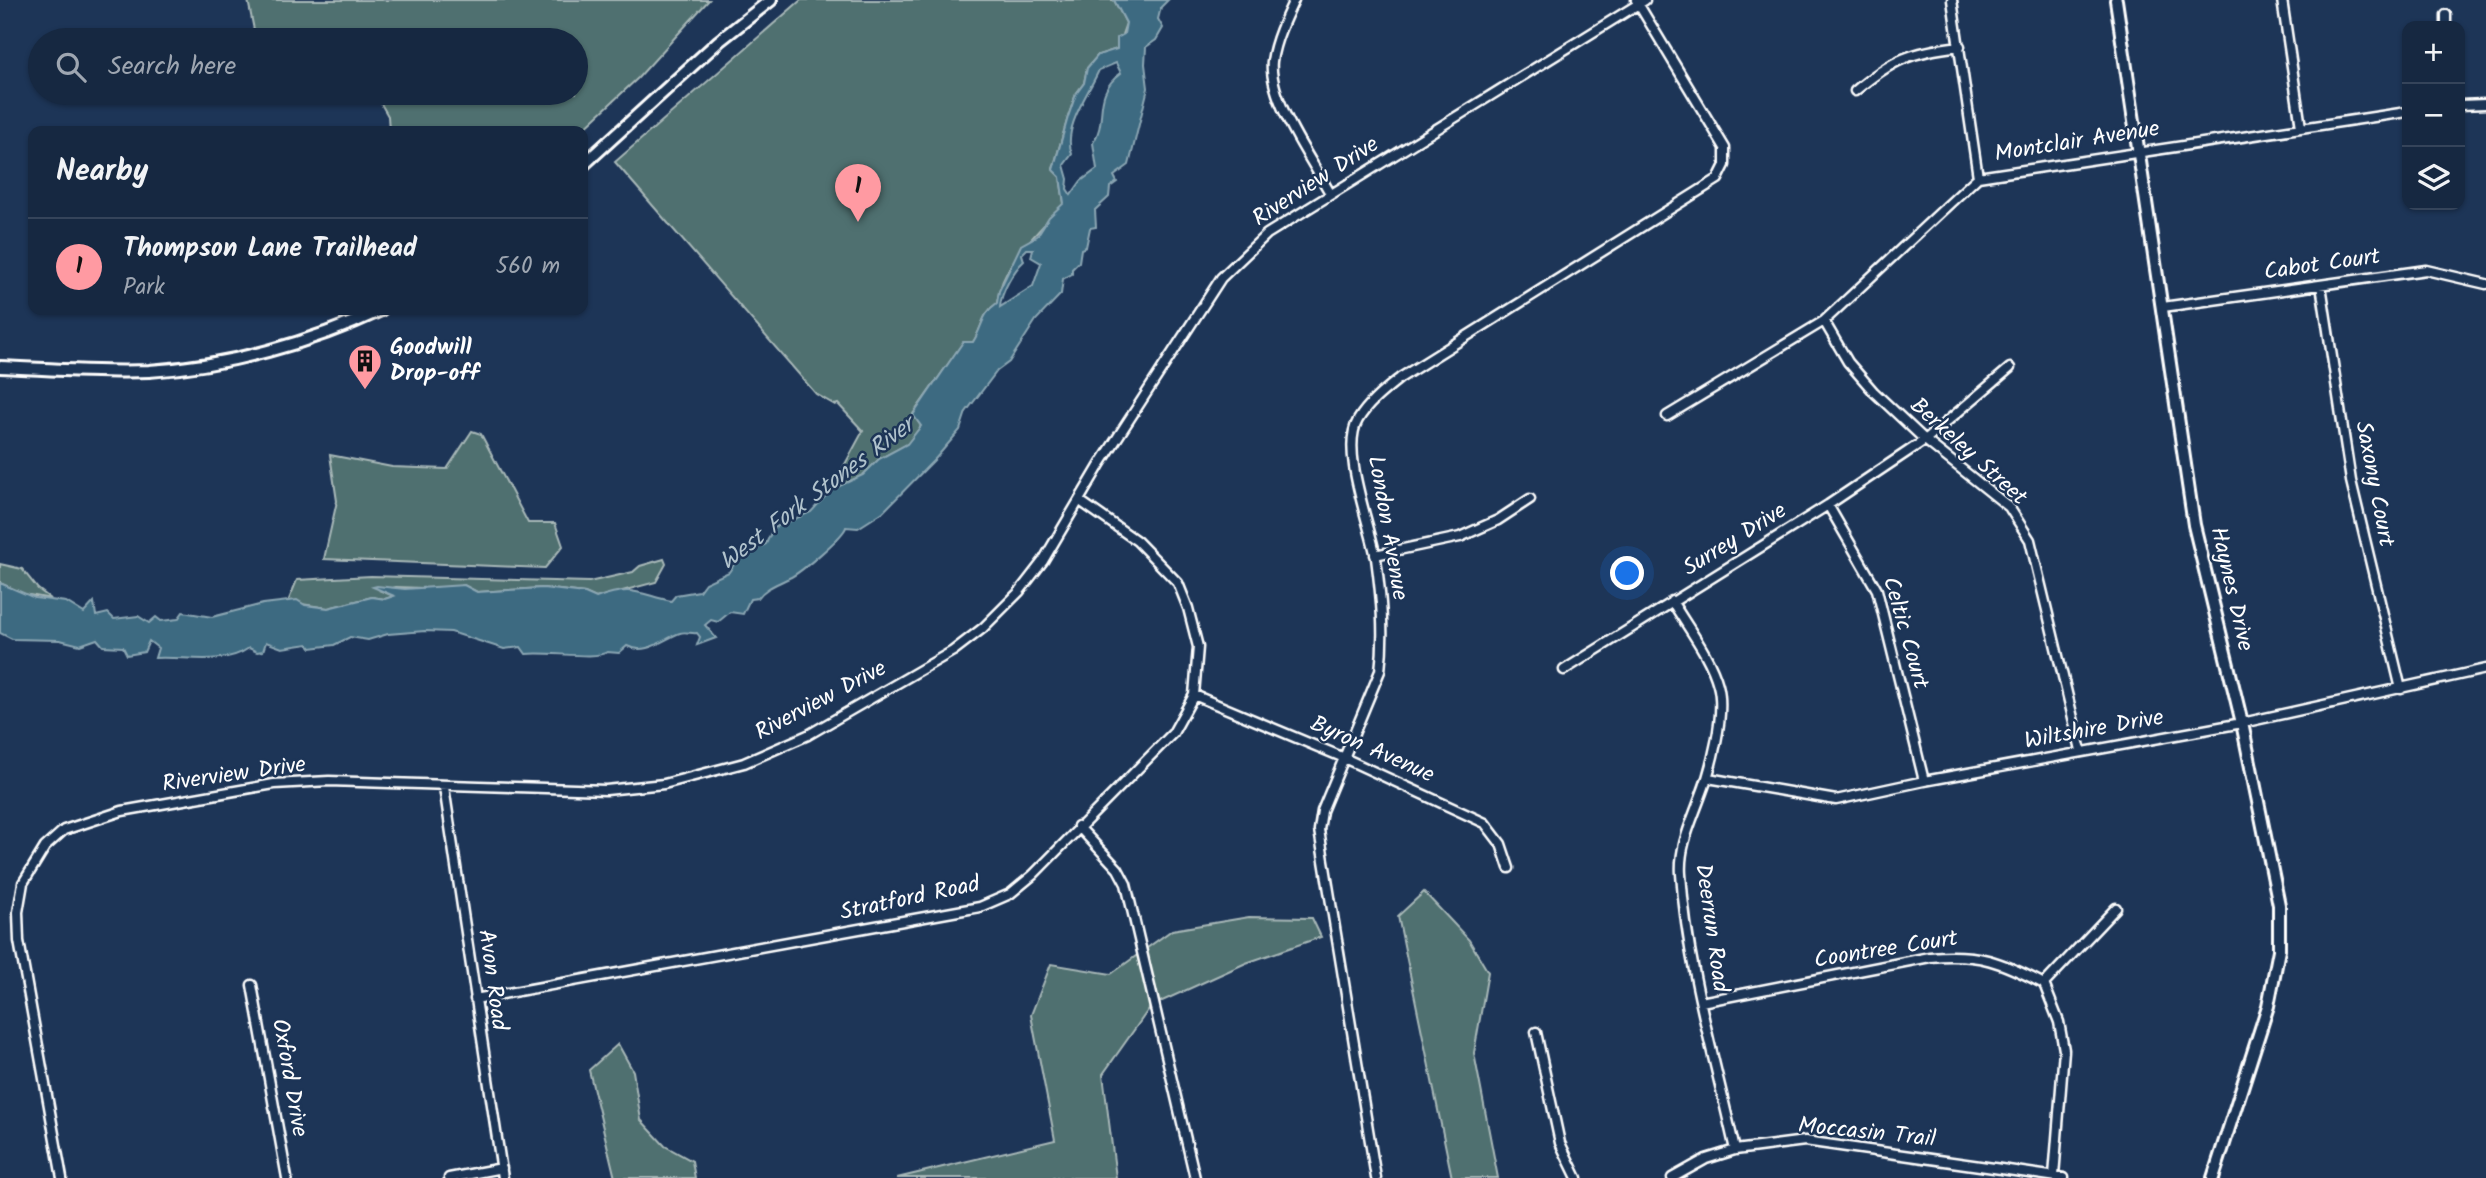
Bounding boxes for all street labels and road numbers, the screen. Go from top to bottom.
street label: Montclair Avenue [1992,111,2162,173]
street label: Riverview Drive [1245,127,1387,237]
street label: Cabot Court [2262,239,2383,291]
street label: Berkeley Street [1901,389,2036,516]
street label: Saxony Court [2344,418,2404,551]
street label: London Avenue [1357,453,1417,603]
street label: Surrey Drive [1676,494,1794,586]
street label: Haynes Drive [2199,523,2263,655]
street label: Celtic Court [1872,573,1939,694]
street label: Riverview Drive [749,651,893,751]
street label: Wiltshire Drive [2022,700,2166,760]
street label: Byron Avenue [1304,707,1440,793]
street label: Riverview Drive [160,747,308,803]
street label: Deerrun Road [1684,861,1738,995]
street label: Stratford Road [837,867,984,931]
street label: Coontree Court [1812,921,1962,979]
street label: Avon Road [467,927,517,1033]
street label: Oxford Drive [261,1016,317,1140]
street label: Moccasin Trail [1796,1108,1938,1158]

